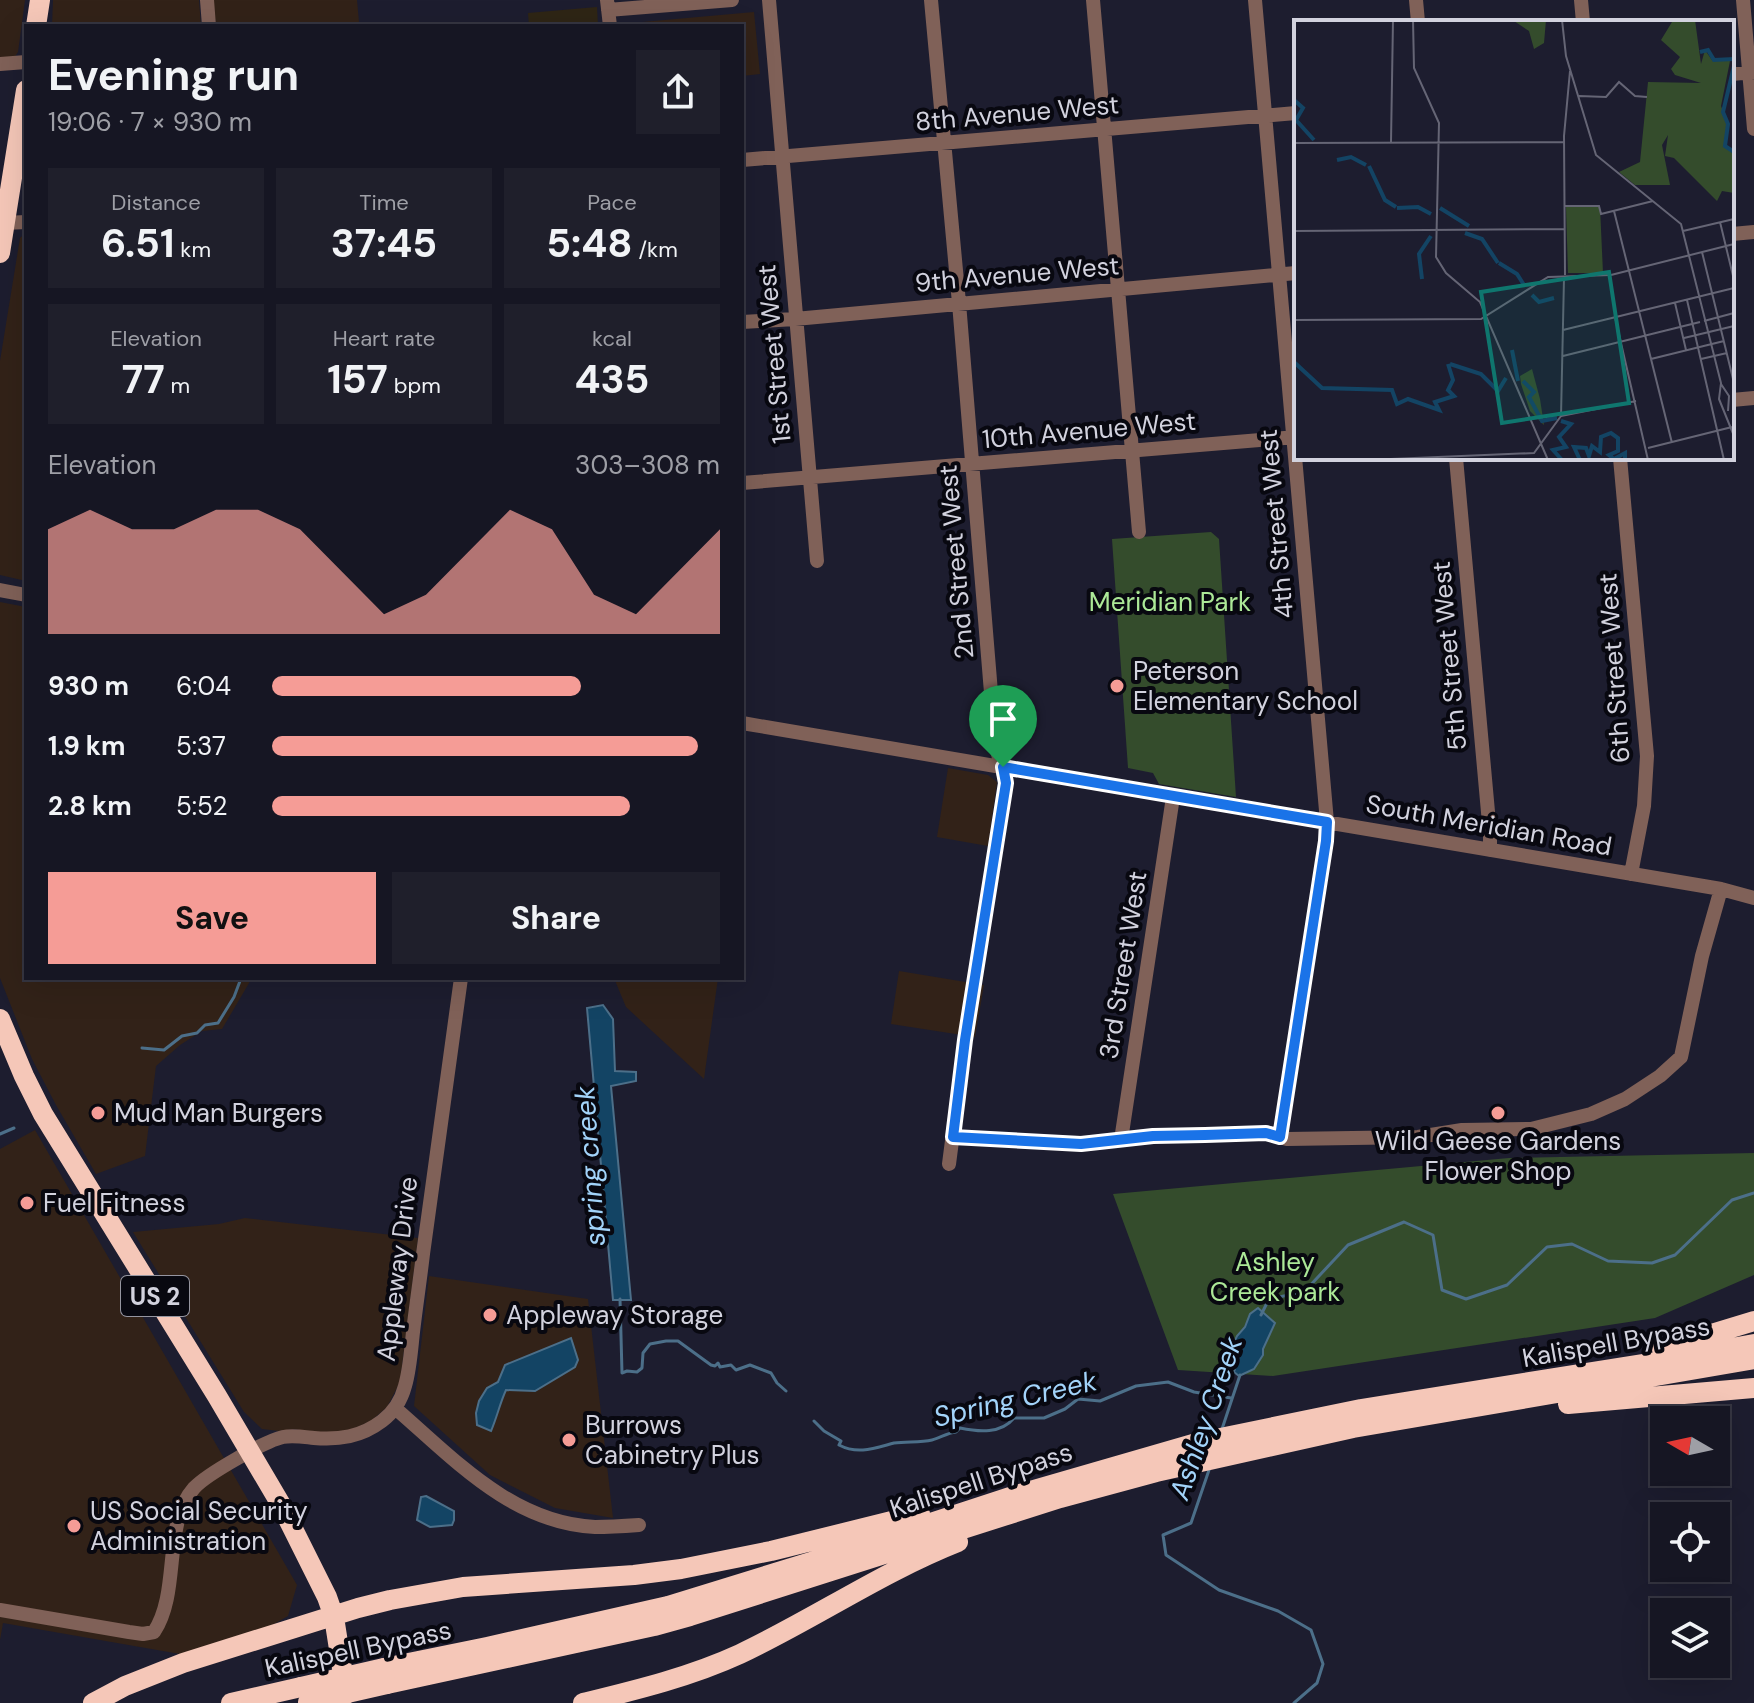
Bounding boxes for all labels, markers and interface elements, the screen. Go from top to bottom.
inset map [1294,20,1734,460]
text: Evening run [48,46,299,104]
button: share [636,50,720,134]
street label: 8th Avenue West [914,87,1120,139]
text: 19:06 · 7 × 930 m [48,105,252,139]
text: Distance [111,188,201,217]
text: Time [359,188,409,217]
text: Pace [587,188,637,217]
text: 6.51 [101,217,174,269]
text: 37:45 [331,217,437,269]
text: 5:48 [546,217,633,269]
text: km [174,235,211,264]
text: /km [633,235,678,264]
street label: 9th Avenue West [913,248,1121,300]
street label: 1st Street West [749,263,799,445]
text: Elevation [110,324,202,353]
text: Heart rate [333,324,435,353]
text: kcal [592,324,632,353]
text: 77 [122,353,165,405]
text: 157 [327,353,388,405]
text: 435 [575,353,650,405]
text: m [165,371,190,400]
text: bpm [388,371,441,400]
street label: 10th Avenue West [981,404,1197,456]
street label: 4th Street West [1251,428,1301,620]
text: Elevation [48,448,156,482]
text: 303–308 m [575,448,720,482]
street label: 2nd Street West [931,463,981,661]
street label: 5th Street West [1424,560,1474,752]
street label: 6th Street West [1590,572,1638,764]
park label: Meridian Park [1089,585,1251,619]
place label: Peterson Elementary School [1133,654,1358,718]
text: 930 m [48,669,129,703]
text: 6:04 [176,669,231,703]
marker: Peterson Elementary School [1108,677,1126,695]
pin [969,685,1037,767]
icon: arrive [981,697,1025,741]
text: 1.9 km [48,729,125,763]
text: 5:37 [176,729,226,763]
street label: South Meridian Road [1363,787,1615,863]
text: 2.8 km [48,789,132,823]
text: 5:52 [176,789,228,823]
street label: 3rd Street West [1091,869,1155,1061]
button: Save [48,872,376,964]
button: Share [392,872,720,964]
water label: spring creek [566,1084,614,1247]
place label: Mud Man Burgers [114,1096,323,1130]
marker: Mud Man Burgers [89,1104,107,1122]
marker: Wild Geese Gardens Flower Shop [1489,1104,1507,1122]
place label: Wild Geese Gardens Flower Shop [1375,1124,1621,1188]
street label: Appleway Drive [369,1175,425,1363]
place label: Fuel Fitness [43,1186,185,1220]
marker: Fuel Fitness [18,1194,36,1212]
park label: Ashley Creek park [1210,1245,1340,1309]
road number: US 2 [121,1276,189,1316]
place label: Appleway Storage [506,1298,723,1332]
marker: Appleway Storage [481,1306,499,1324]
street label: Kalispell Bypass [1519,1309,1713,1375]
water label: Ashley Creek [1160,1331,1251,1505]
water label: Spring Creek [930,1362,1101,1436]
north arrow [1650,1406,1730,1486]
map controls [1650,1406,1730,1678]
place label: Burrows Cabinetry Plus [585,1408,760,1472]
marker: Burrows Cabinetry Plus [560,1431,578,1449]
street label: Kalispell Bypass [885,1434,1077,1526]
place label: US Social Security Administration [90,1494,308,1558]
button: locate [1650,1502,1730,1582]
marker: US Social Security Administration [65,1517,83,1535]
button: layers [1650,1598,1730,1678]
street label: Kalispell Bypass [262,1613,454,1685]

